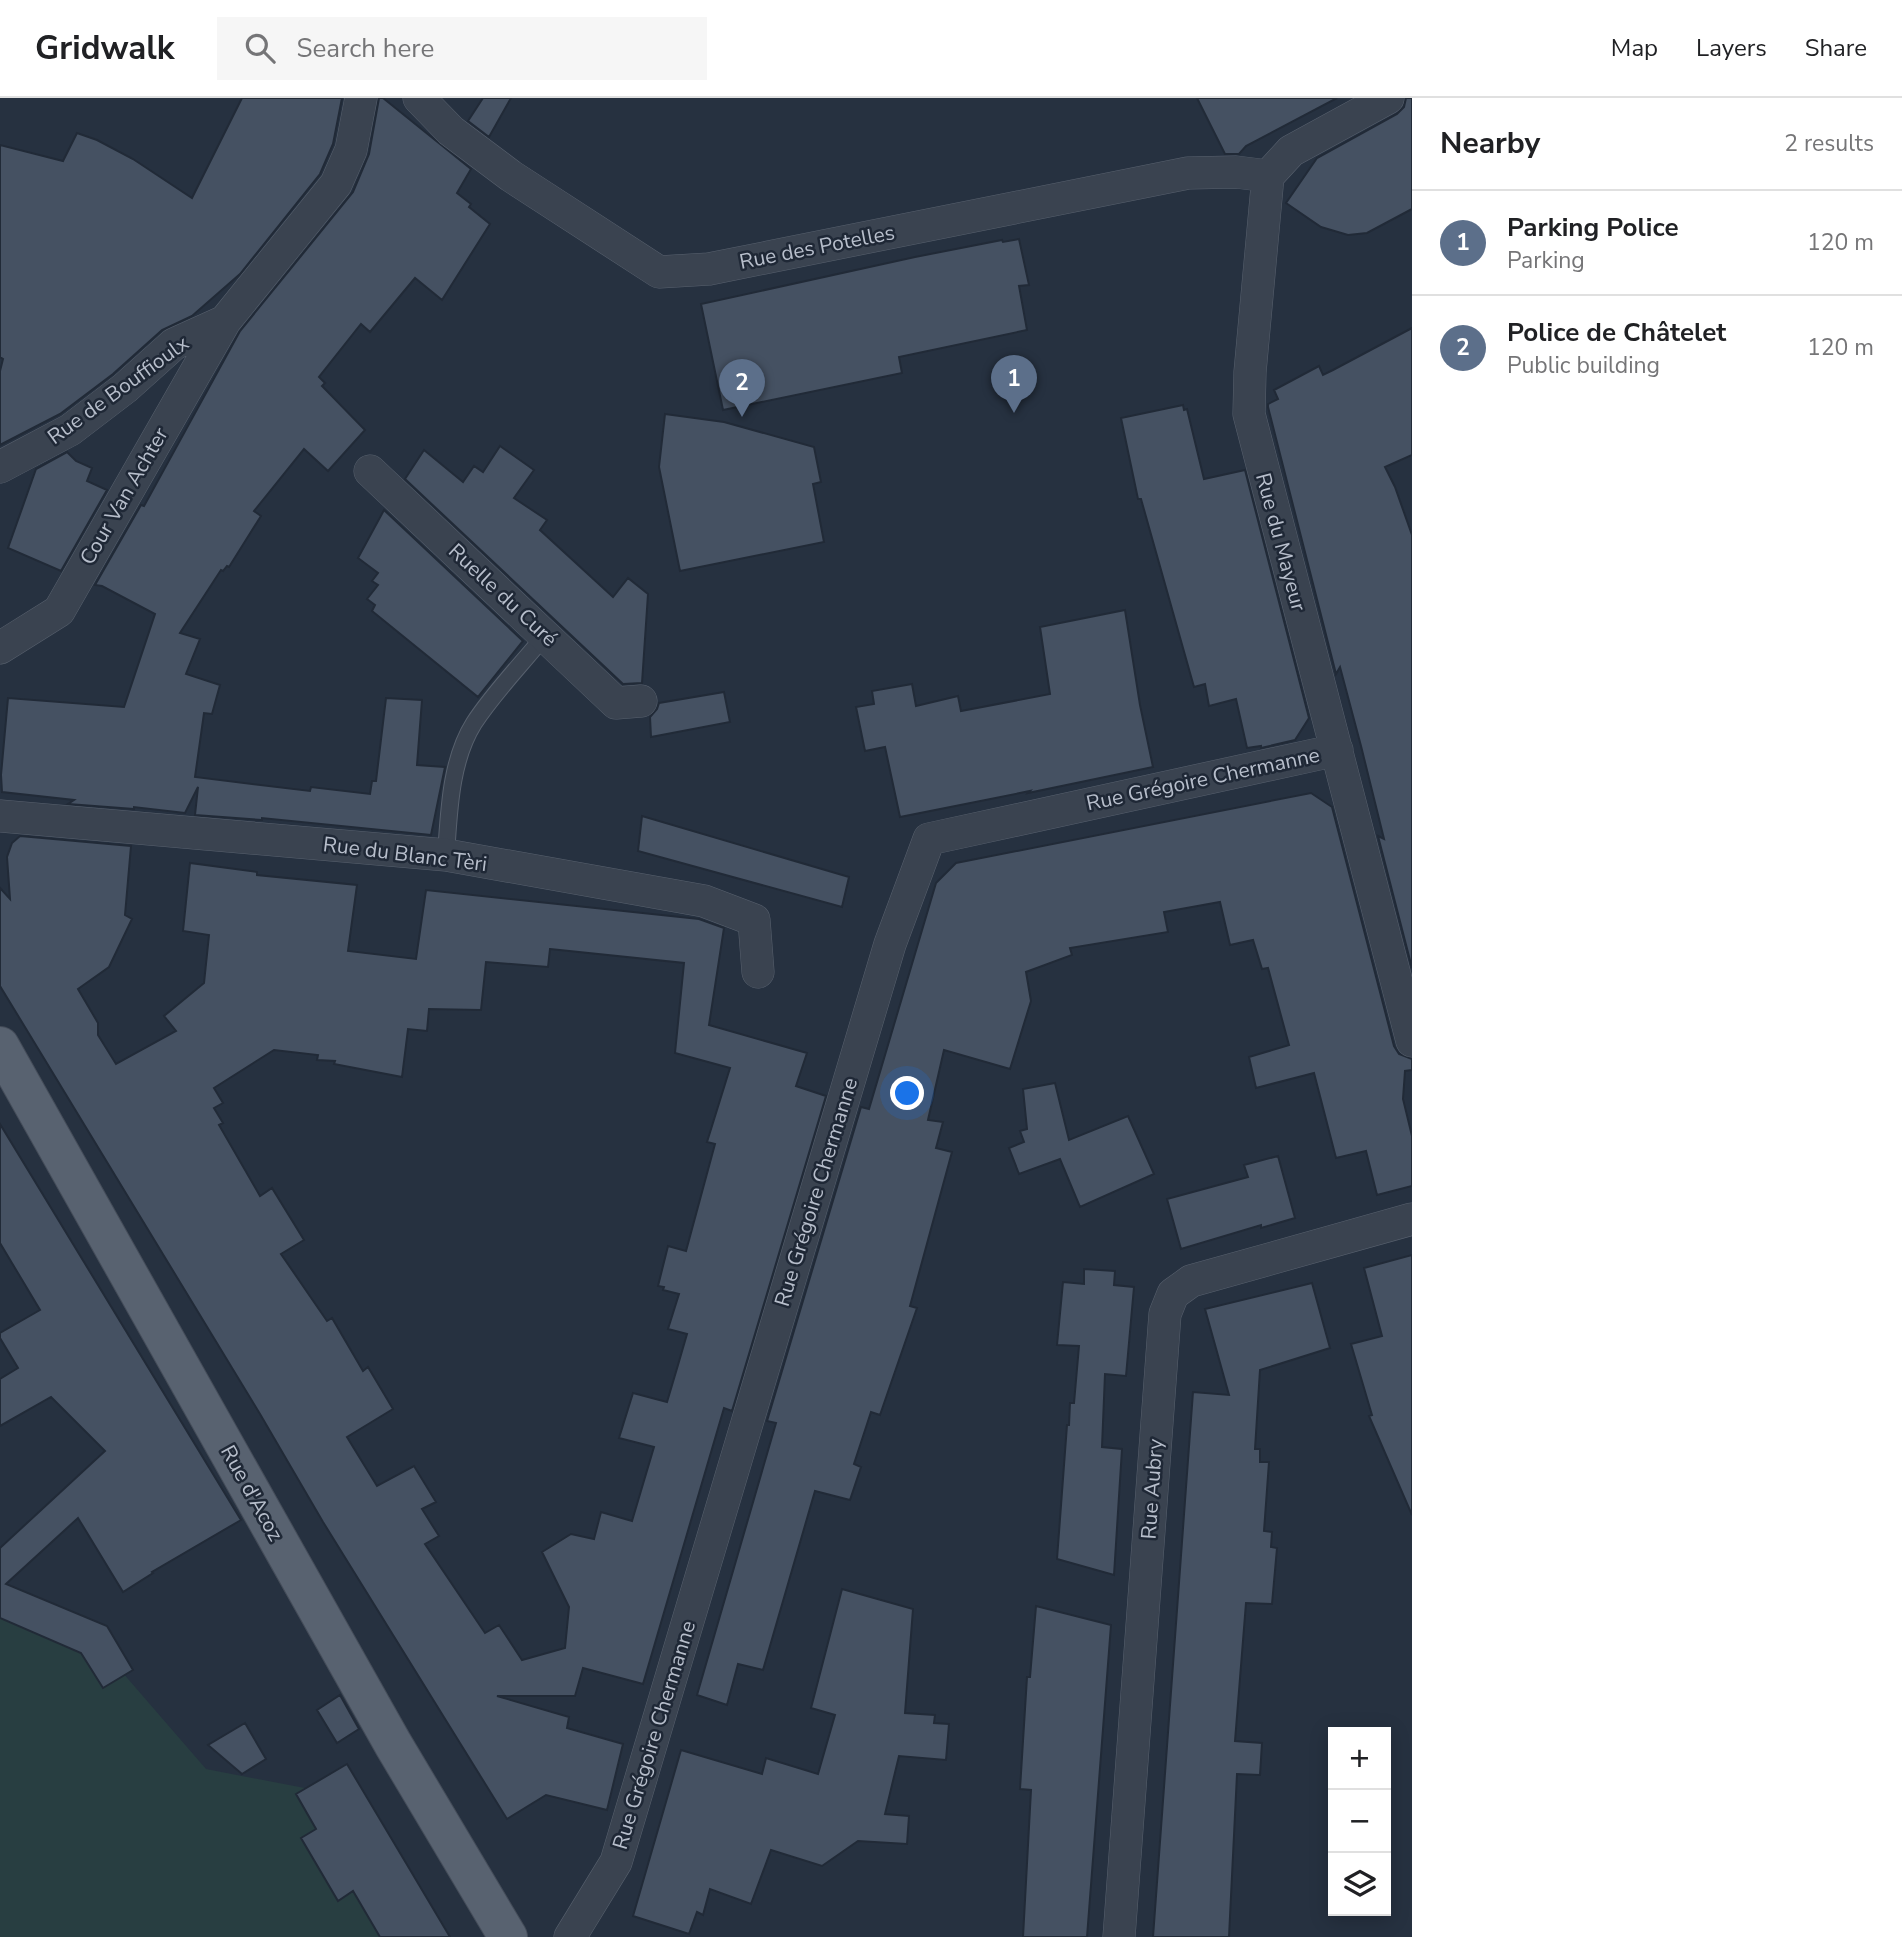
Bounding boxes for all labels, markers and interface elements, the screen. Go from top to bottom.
search box [217,17,707,80]
text: Gridwalk [35,26,175,71]
icon: search [241,29,279,67]
text: Search here [297,31,434,66]
text: Map [1611,32,1658,64]
text: Layers [1696,32,1767,64]
text: Share [1805,32,1867,64]
text: Nearby [1440,123,1540,164]
text: 2 results [1784,128,1874,159]
text: Parking Police [1507,210,1679,245]
street label: Rue des Potelles [737,218,897,276]
text: 1 [1456,227,1470,258]
text: 120 m [1807,227,1874,258]
text: Parking [1507,245,1585,276]
text: Police de Châtelet [1507,315,1726,350]
street label: Rue de Bouffioulx [42,329,194,451]
text: 2 [1456,332,1470,363]
text: 120 m [1807,332,1874,363]
text: Public building [1507,350,1660,381]
pin: 1 [991,355,1037,413]
pin: 2 [719,359,765,417]
street label: Cour Van Achter [73,422,175,570]
street label: Rue du Mayeur [1249,470,1313,615]
street label: Ruelle du Curé [442,537,564,653]
street label: Rue Grégoire Chermanne [1084,741,1322,817]
street label: Rue du Blanc Tèri [321,830,489,878]
street label: Rue Grégoire Chermanne [768,1074,864,1310]
your location [890,1076,924,1110]
street label: Rue Aubry [1135,1438,1169,1540]
street label: Rue d'Acoz [214,1440,290,1546]
street label: Rue Grégoire Chermanne [606,1617,702,1853]
map controls [1328,1727,1391,1916]
button: + [1328,1727,1391,1790]
button: − [1328,1790,1391,1853]
button: layers [1328,1853,1391,1916]

